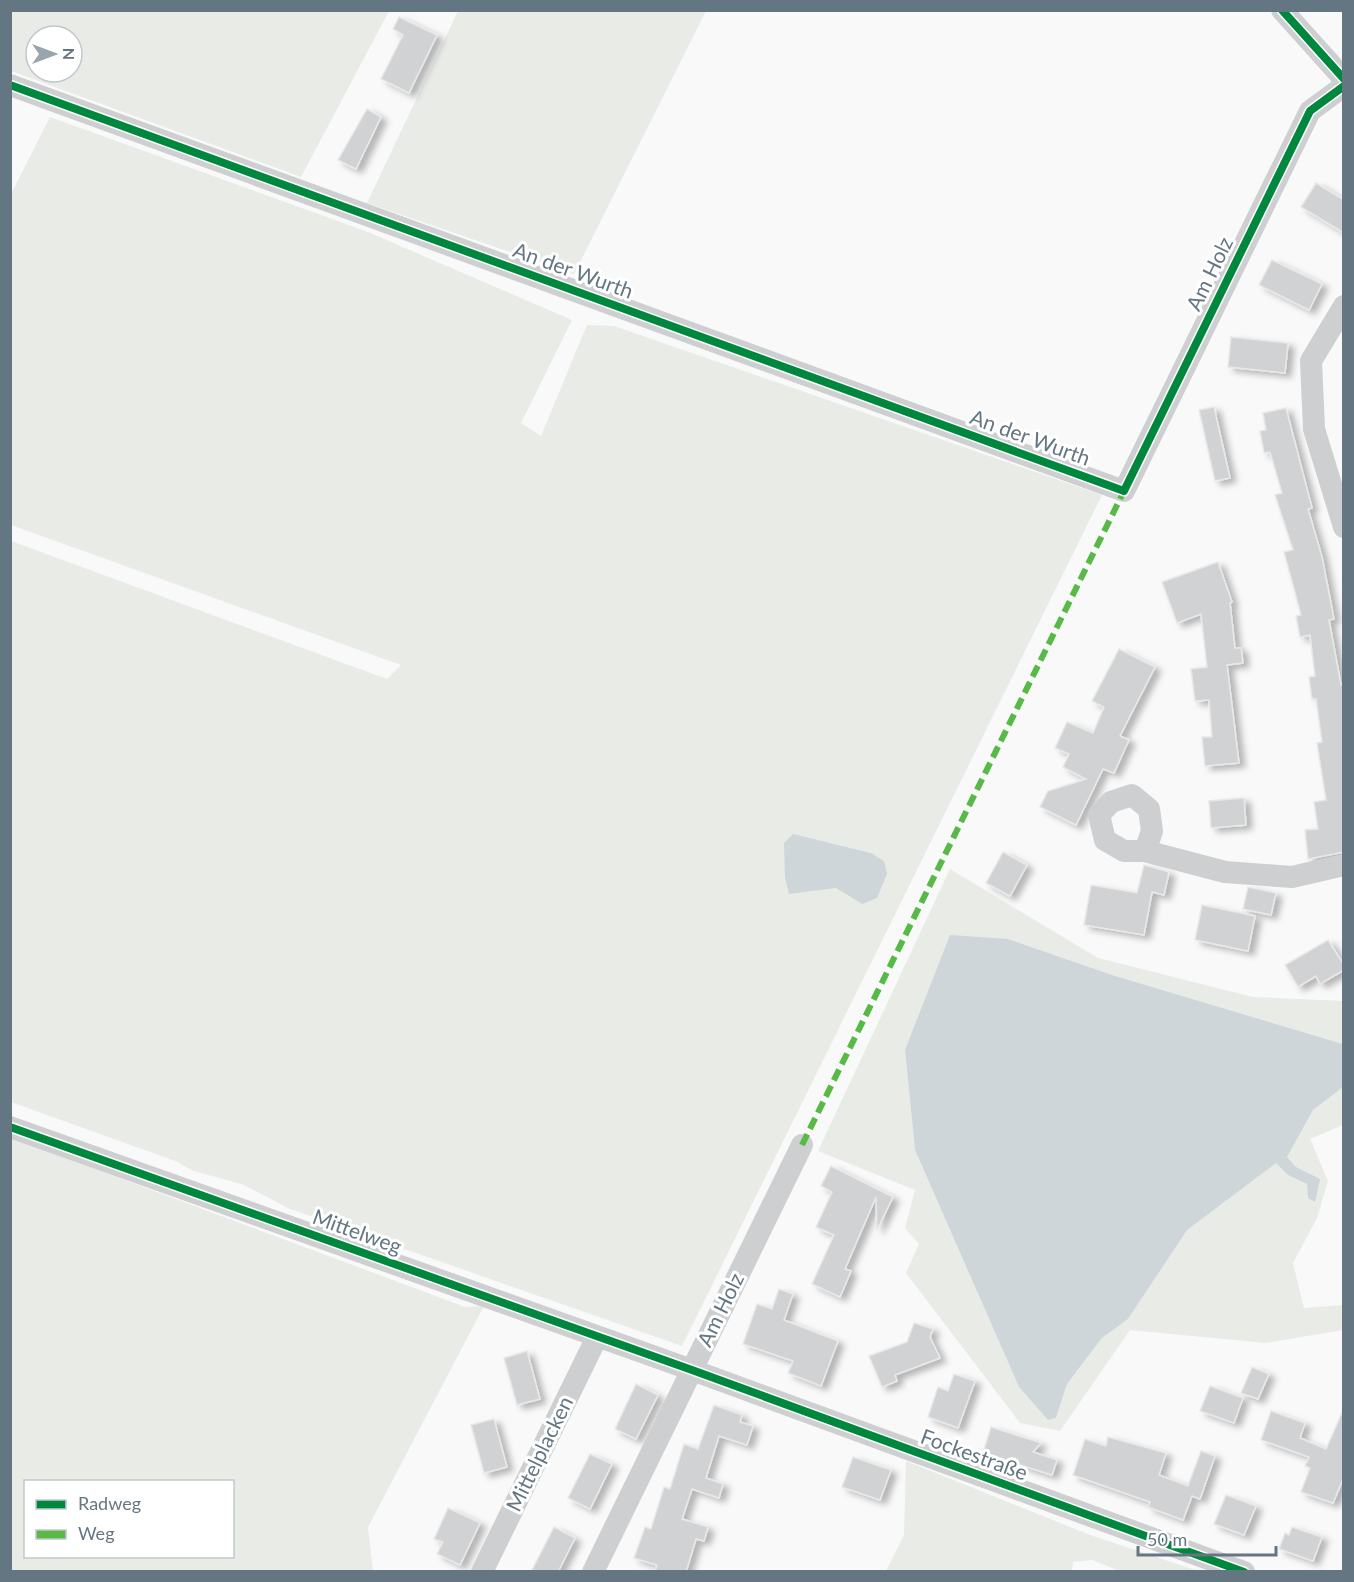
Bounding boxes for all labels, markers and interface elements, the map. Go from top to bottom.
north arrow [24,24,84,84]
text: N [60,48,79,60]
street label: Am Holz [1180,232,1237,314]
street label: An der Wurth [510,236,637,303]
street label: An der Wurth [967,403,1094,470]
street label: Mittelweg [310,1203,406,1258]
street label: Am Holz [691,1268,748,1350]
street label: Mittelplacken [500,1392,577,1515]
street label: Fockestraße [918,1423,1031,1484]
legend [24,1480,234,1558]
text: Radweg [78,1492,141,1514]
scale bar [1138,1519,1276,1557]
text: Weg [78,1522,115,1544]
text: 50 m [1147,1528,1187,1550]

